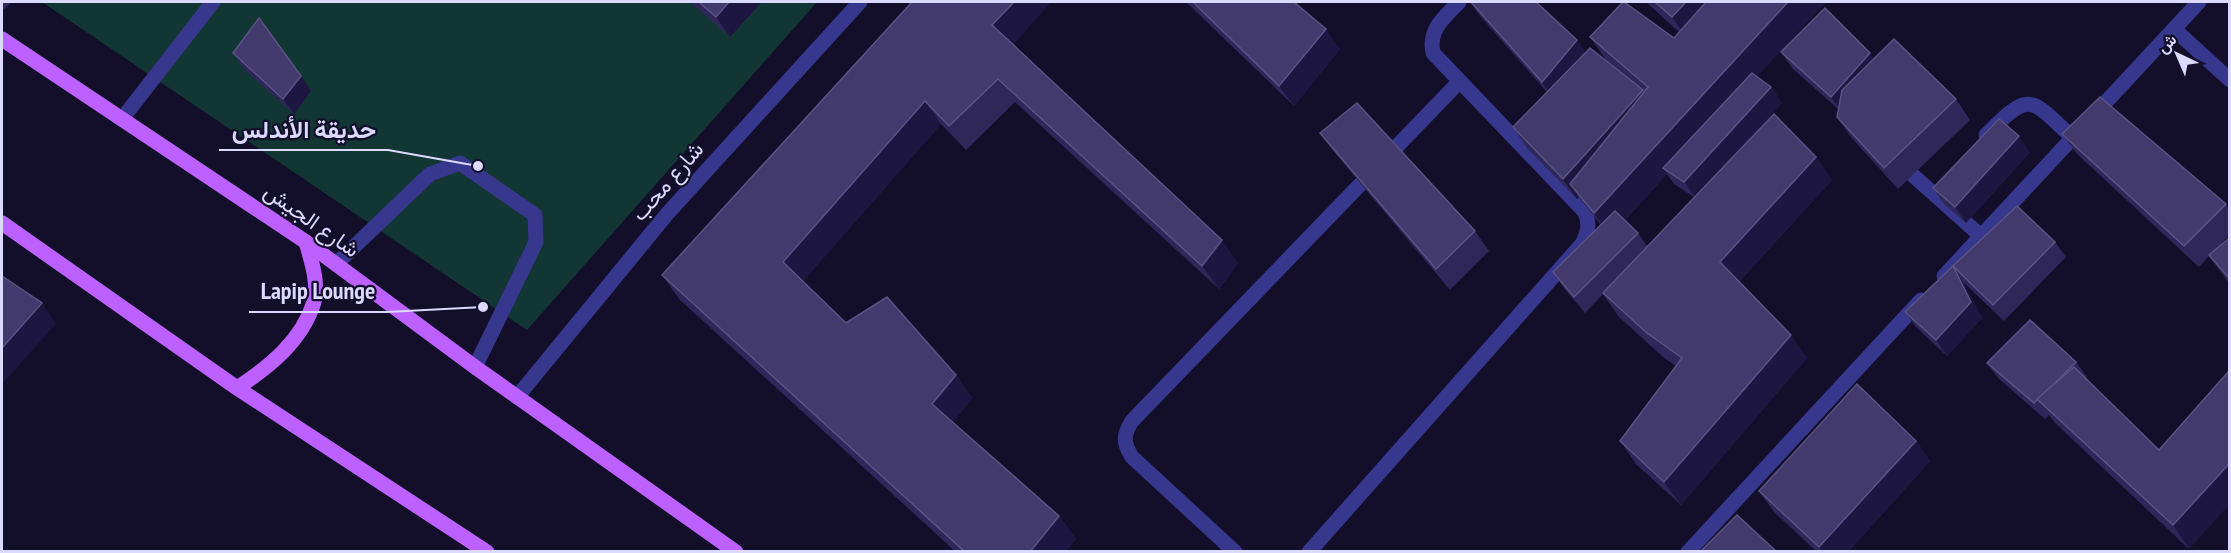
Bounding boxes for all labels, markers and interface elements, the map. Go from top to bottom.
north arrow [2147,24,2207,84]
text: ش [2153,29,2180,57]
callout: حديقة الأندلس [219,108,388,150]
text: حديقة الأندلس [232,114,376,145]
street label: شارع محب [625,136,710,227]
street label: شارع الجيش [258,177,365,264]
callout: Lapip Lounge [249,270,387,312]
text: Lapip Lounge [261,275,375,306]

